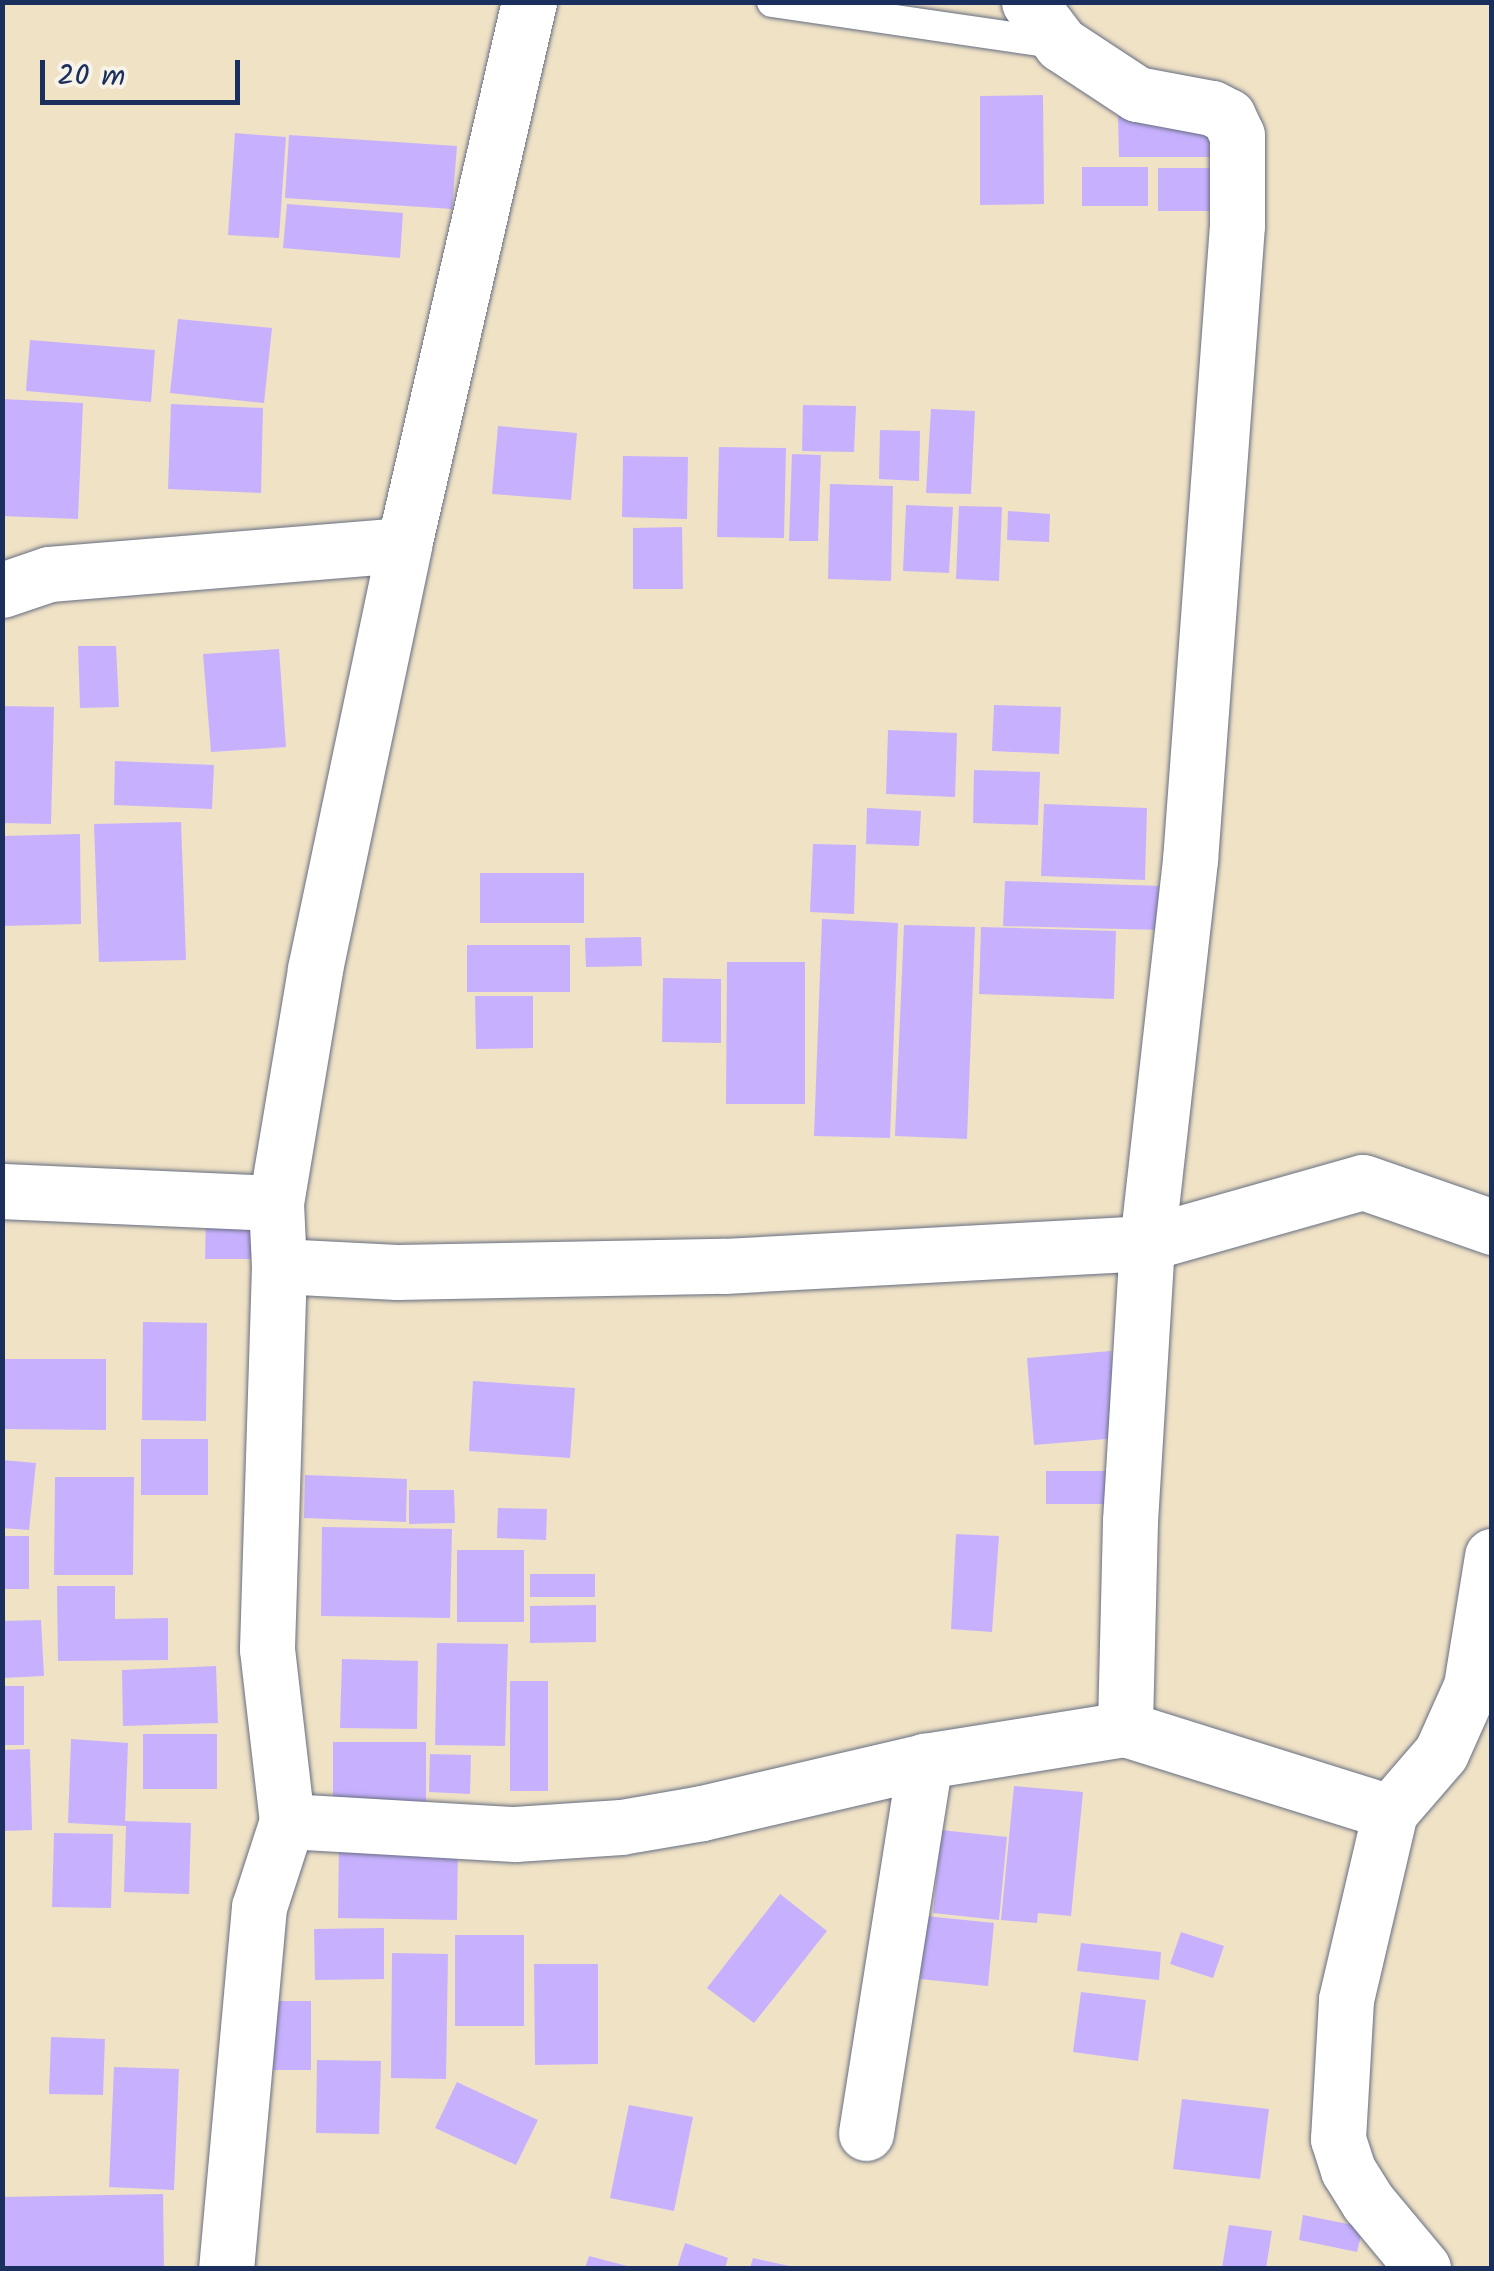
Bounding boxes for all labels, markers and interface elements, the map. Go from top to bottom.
scale bar [45,40,245,102]
text: 20 m [57,53,125,101]

